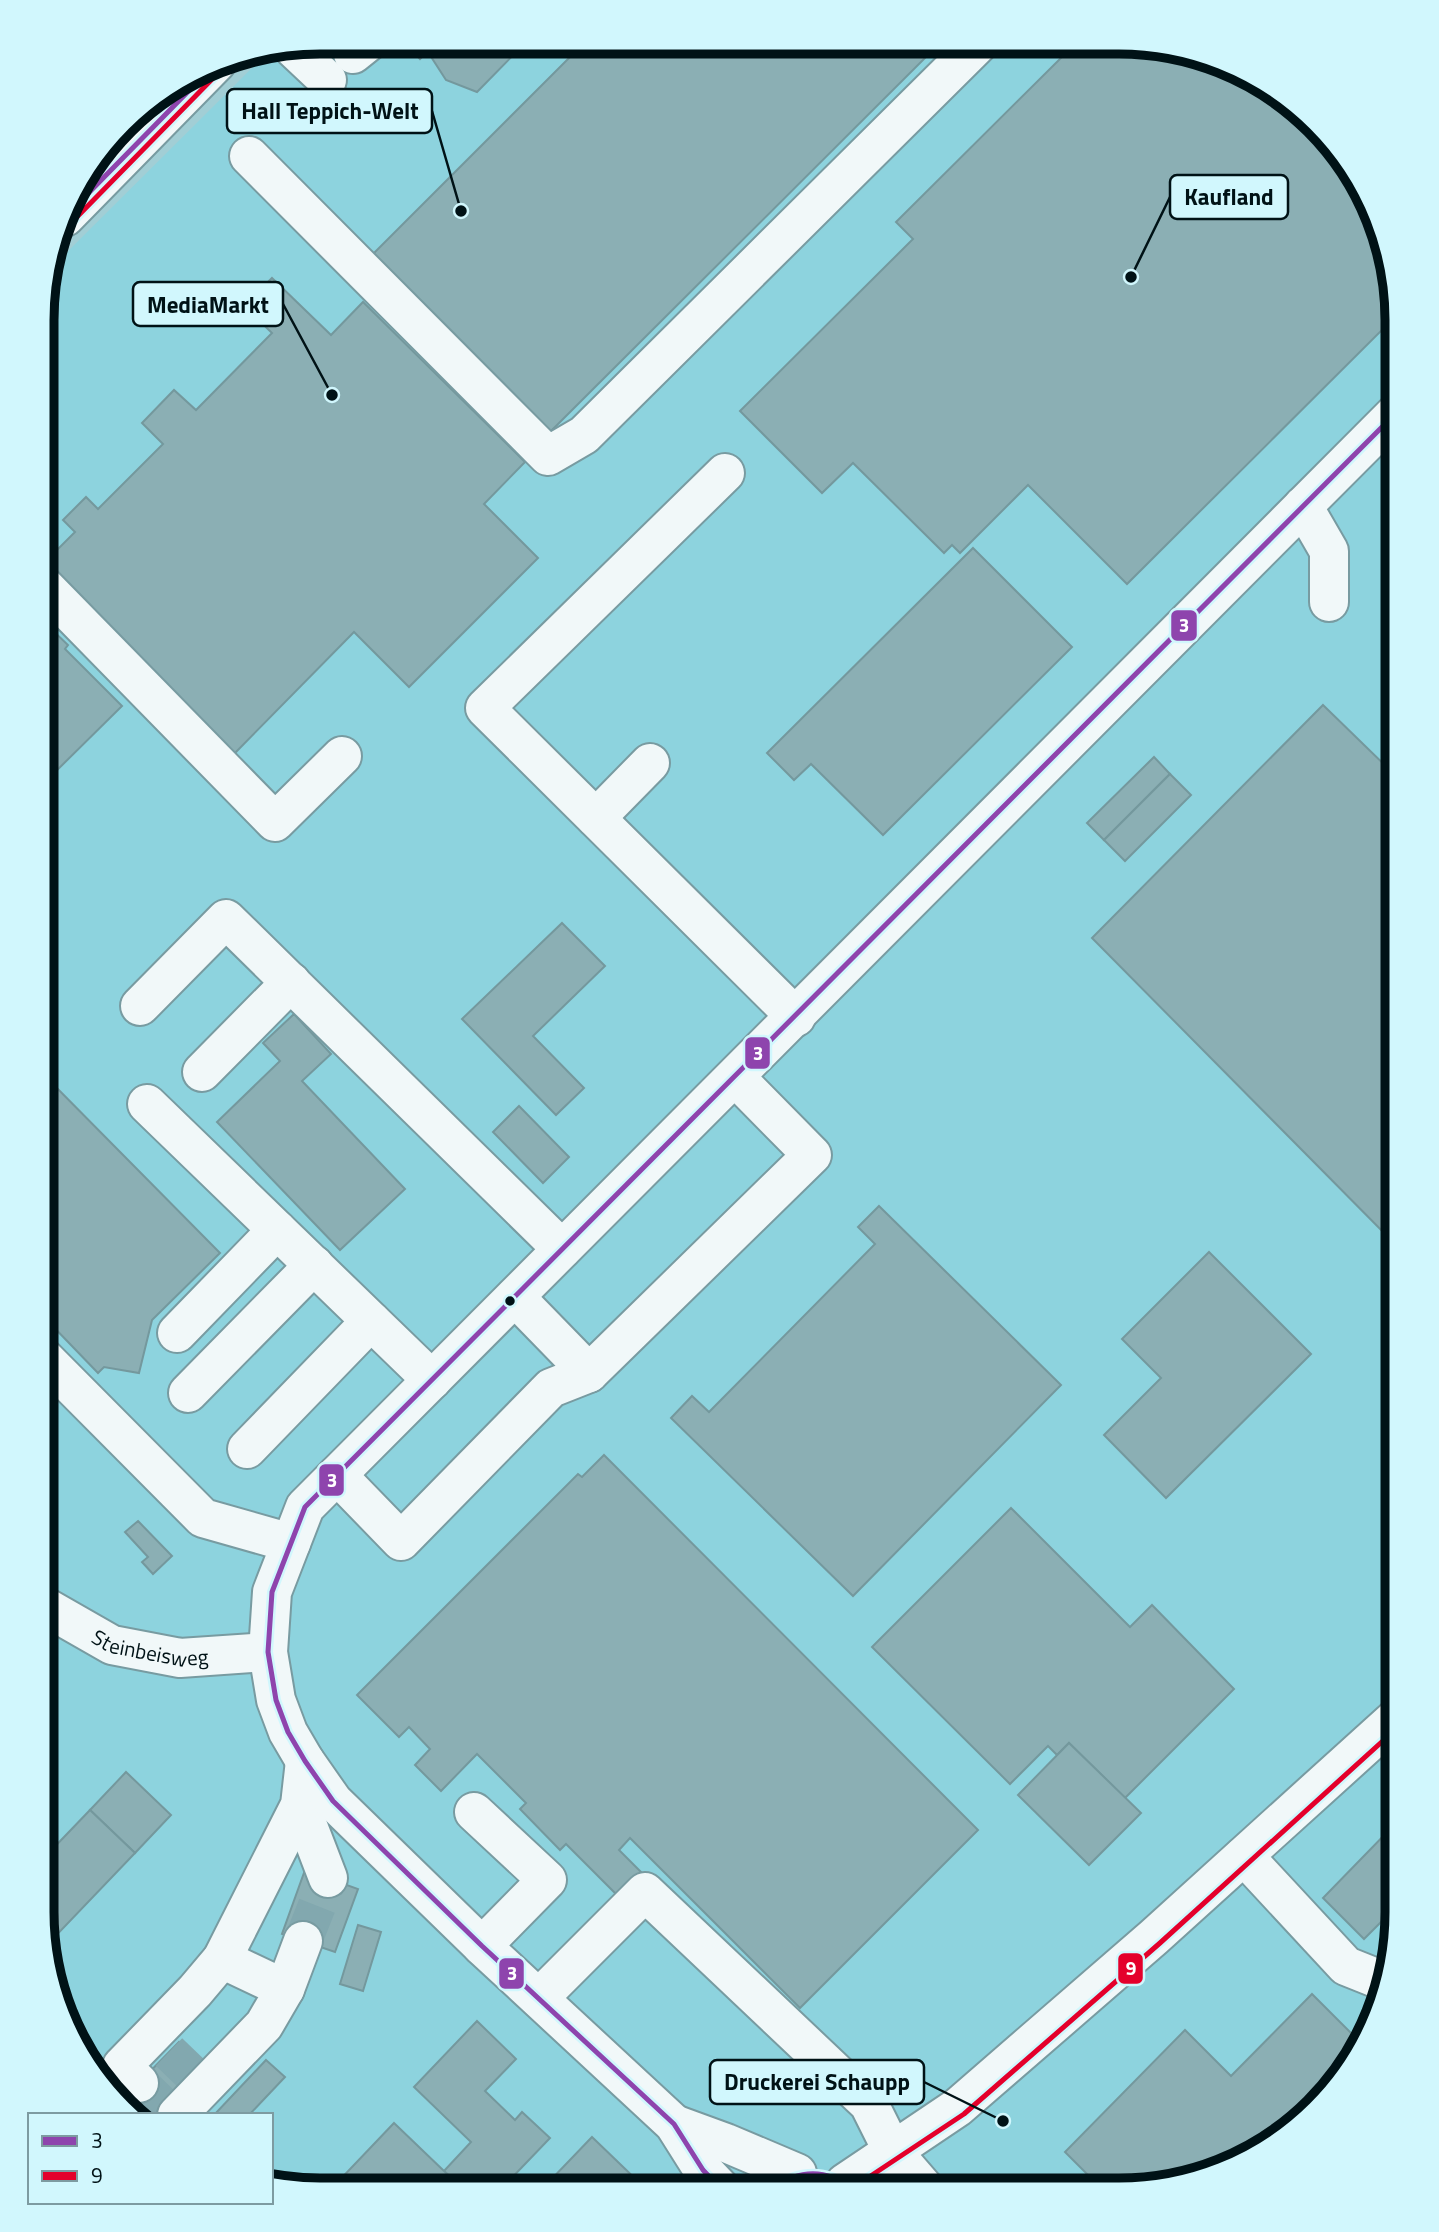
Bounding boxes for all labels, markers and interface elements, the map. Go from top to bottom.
callout: Hall Teppich-Welt [227,89,432,133]
text: Hall Teppich-Welt [241,93,419,128]
callout: Kaufland [1170,175,1288,219]
text: Kaufland [1184,179,1274,214]
callout: MediaMarkt [133,282,283,326]
text: MediaMarkt [147,287,269,322]
line badge: 3 [1170,609,1198,642]
text: 3 [1179,610,1189,639]
line badge: 3 [744,1036,771,1070]
text: 3 [753,1038,763,1067]
unlabelled marker [503,1294,517,1308]
line badge: 3 [318,1463,345,1497]
text: 3 [327,1465,337,1494]
street label: Steinbeisweg [86,1621,210,1675]
line badge: 9 [1117,1952,1144,1985]
text: 9 [1126,1953,1136,1982]
line badge: 3 [498,1957,525,1990]
text: 3 [507,1958,517,1987]
callout: Druckerei Schaupp [710,2060,924,2104]
text: Druckerei Schaupp [724,2064,910,2099]
legend [28,2113,273,2204]
text: 3 [91,2124,103,2156]
text: 9 [91,2159,103,2191]

